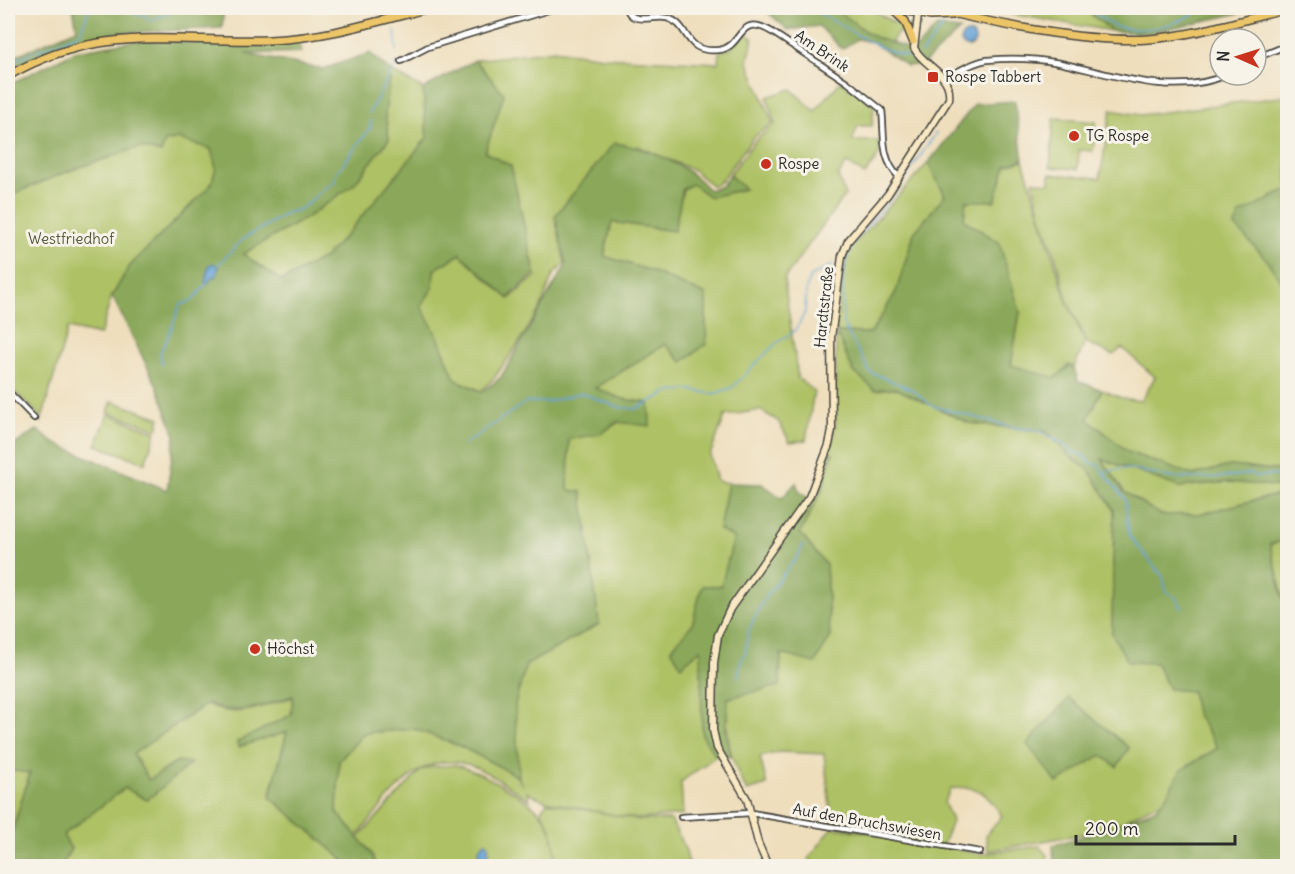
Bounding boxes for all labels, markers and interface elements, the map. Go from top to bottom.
street label: Am Brink [791,25,854,76]
north arrow [1208,27,1268,87]
text: N [1213,50,1233,62]
place label: Rospe Tabbert [945,67,1041,86]
marker: Rospe Tabbert [926,70,940,84]
place label: TG Rospe [1086,126,1149,145]
marker: TG Rospe [1067,129,1081,143]
place label: Rospe [778,154,819,173]
marker: Rospe [759,157,773,171]
park label: Westfriedhof [28,229,115,248]
street label: Hardtstraße [810,265,837,349]
place label: Höchst [267,639,314,658]
marker: Höchst [248,642,262,656]
street label: Auf den Bruchswiesen [791,799,943,844]
scale bar [1076,808,1235,846]
text: 200 m [1085,817,1139,840]

